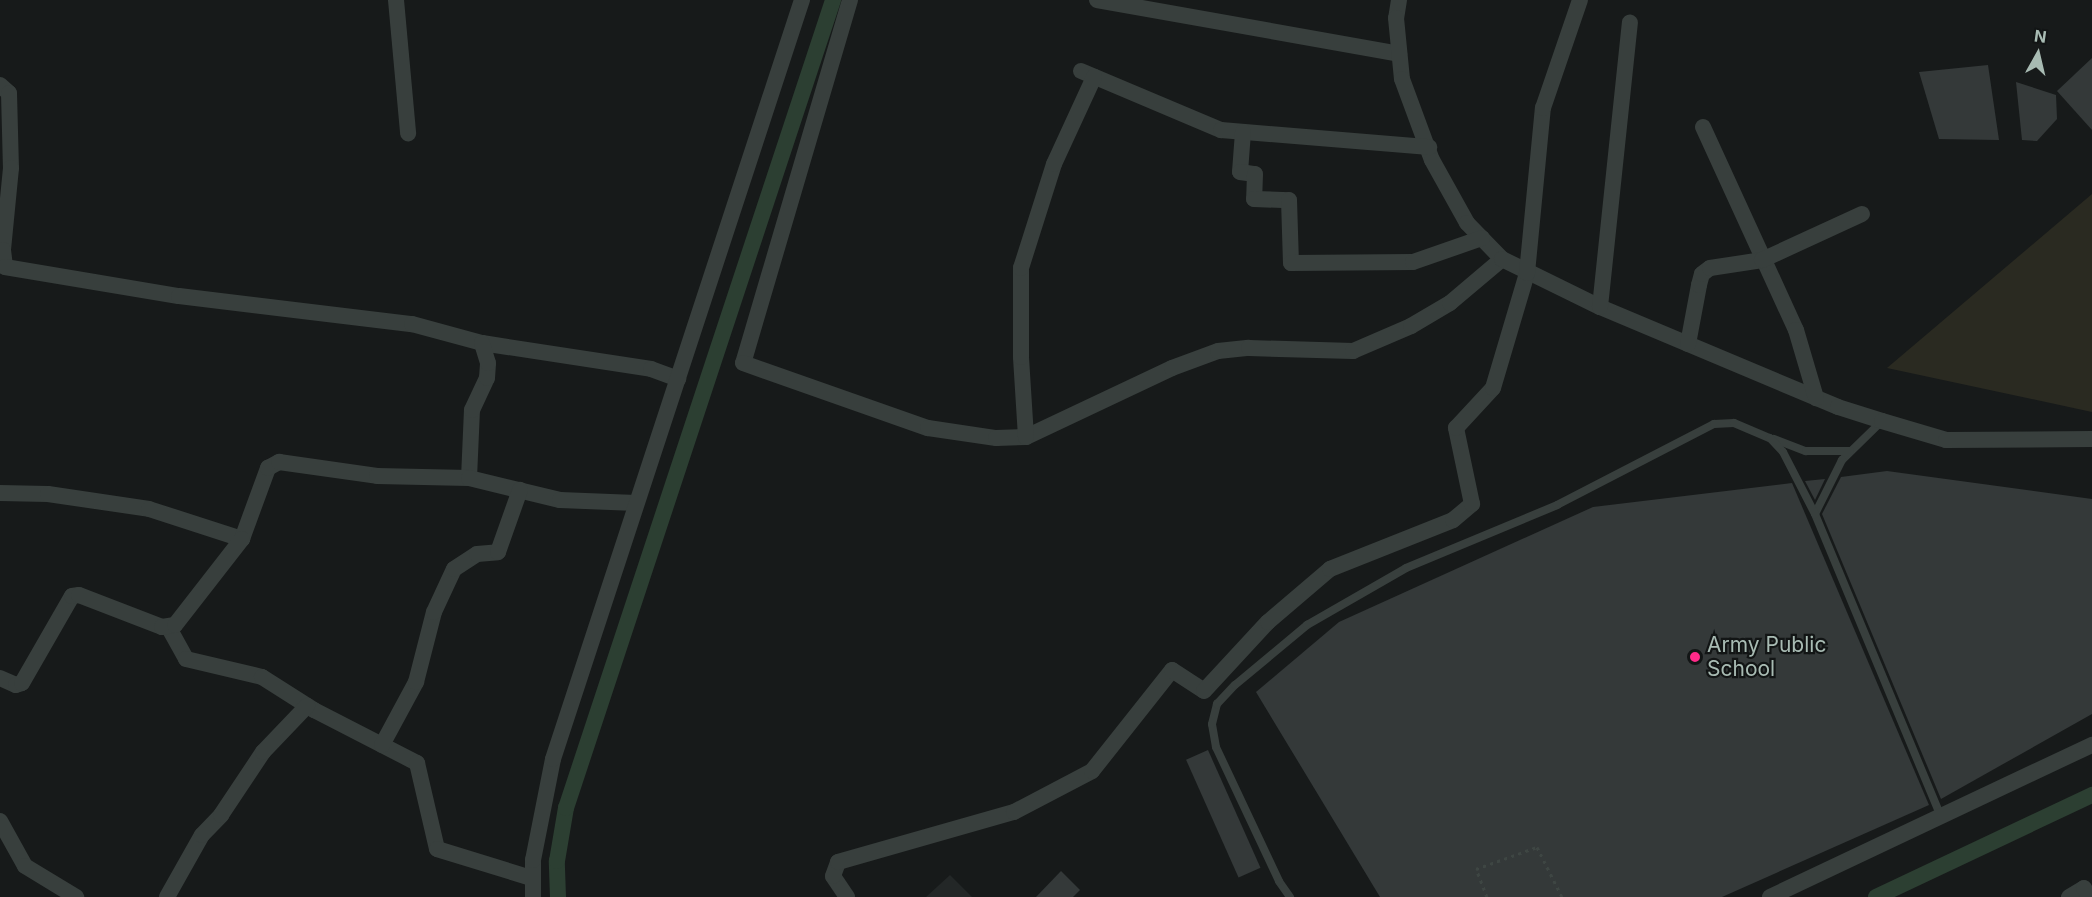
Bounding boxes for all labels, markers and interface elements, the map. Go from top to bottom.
north arrow [2008,24,2068,84]
text: N [2033,25,2048,47]
place label: Army Public School [1707,632,1826,682]
marker: Army Public School [1688,650,1702,664]

